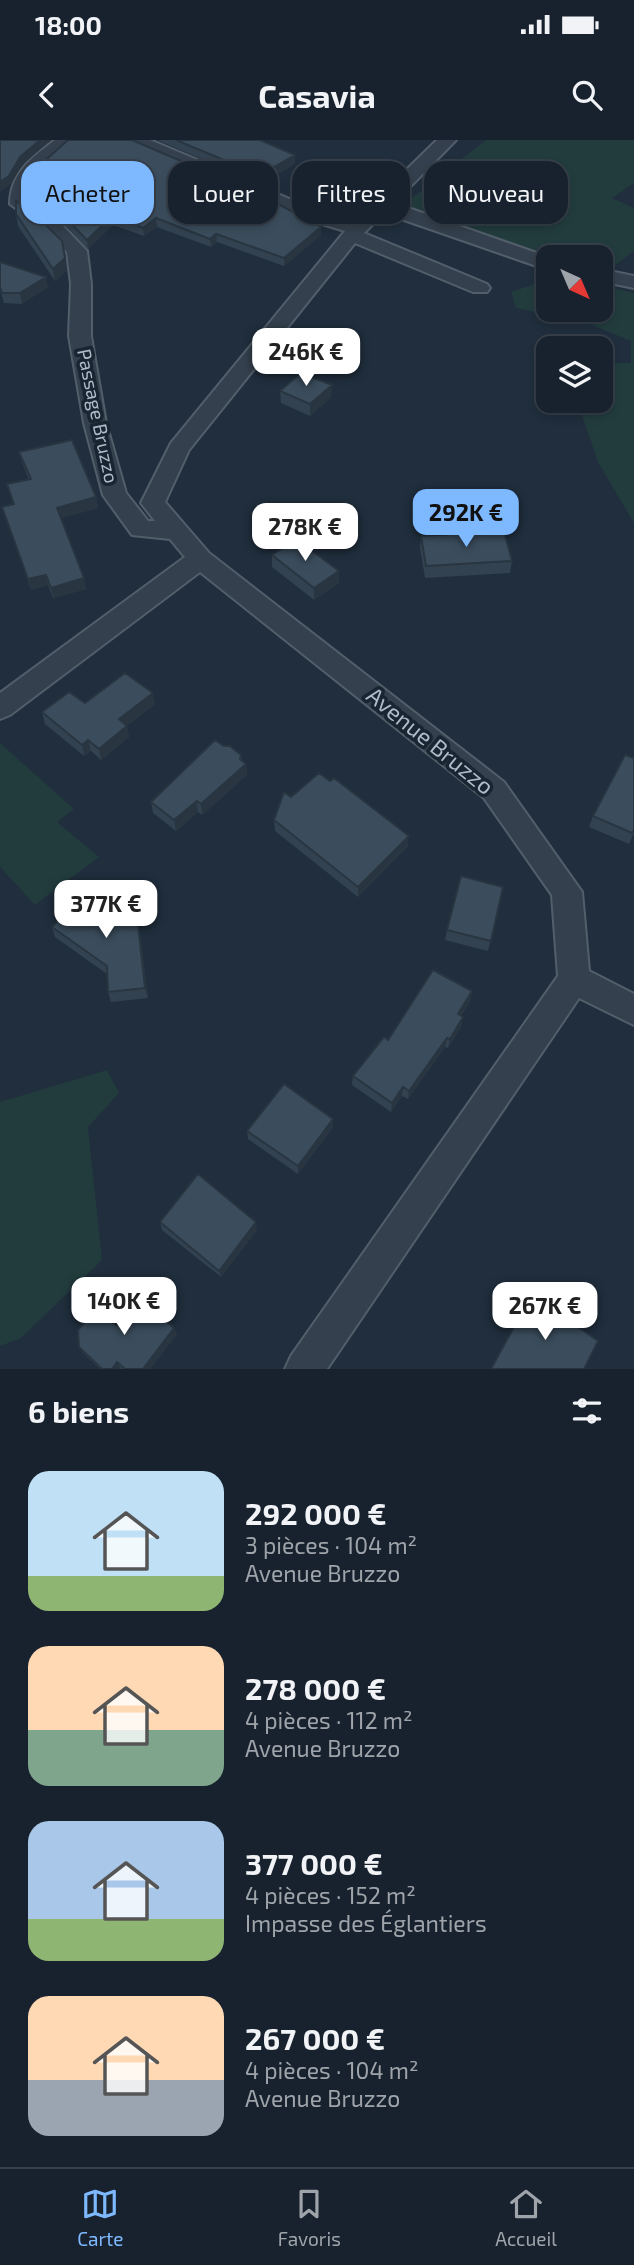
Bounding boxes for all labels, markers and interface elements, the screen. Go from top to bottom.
text: 18:00 [35,9,102,40]
icon: back [28,76,66,114]
text: Casavia [258,76,376,114]
icon: search [568,76,606,114]
chip: Acheter [21,161,154,224]
chip: Louer [168,161,278,224]
chip: Filtres [292,161,410,224]
chip: Nouveau [424,161,568,224]
north arrow [536,245,612,322]
map controls [536,245,613,413]
pin: 246K € [249,328,363,388]
button: layers [536,336,613,413]
text: 246K € [268,337,344,365]
street label: Passage Bruzzo [73,347,124,485]
pin: 292K € [409,490,523,549]
text: 292K € [429,498,503,526]
pin: 278K € [248,504,362,563]
text: 278K € [268,512,342,540]
street label: Avenue Bruzzo [361,680,500,800]
pin: 377K € [49,880,163,940]
text: 377K € [70,889,142,917]
pin: 140K € [67,1278,181,1337]
pin: 267K € [488,1282,602,1342]
text: 140K € [87,1286,161,1314]
text: 267K € [508,1291,582,1319]
icon: filters [568,1392,606,1430]
text: 6 biens [28,1393,129,1429]
text: 292 000 € [245,1495,387,1531]
icon: home [84,1499,168,1583]
text: 3 pièces · 104 m² [245,1531,417,1559]
text: Avenue Bruzzo [245,1559,400,1587]
text: 278 000 € [245,1670,386,1706]
icon: home [84,1674,168,1758]
text: 4 pièces · 112 m² [245,1706,413,1734]
text: Avenue Bruzzo [245,1734,400,1762]
text: 377 000 € [245,1845,383,1881]
icon: home [84,1849,168,1933]
text: 4 pièces · 152 m² [245,1881,416,1909]
text: Impasse des Églantiers [245,1909,487,1937]
text: 267 000 € [245,2020,385,2056]
icon: home [84,2024,168,2108]
text: 4 pièces · 104 m² [245,2056,418,2084]
text: Avenue Bruzzo [245,2084,400,2112]
tab: Carte [77,2185,124,2250]
tab: Favoris [278,2185,341,2250]
tab: Accueil [495,2185,557,2250]

